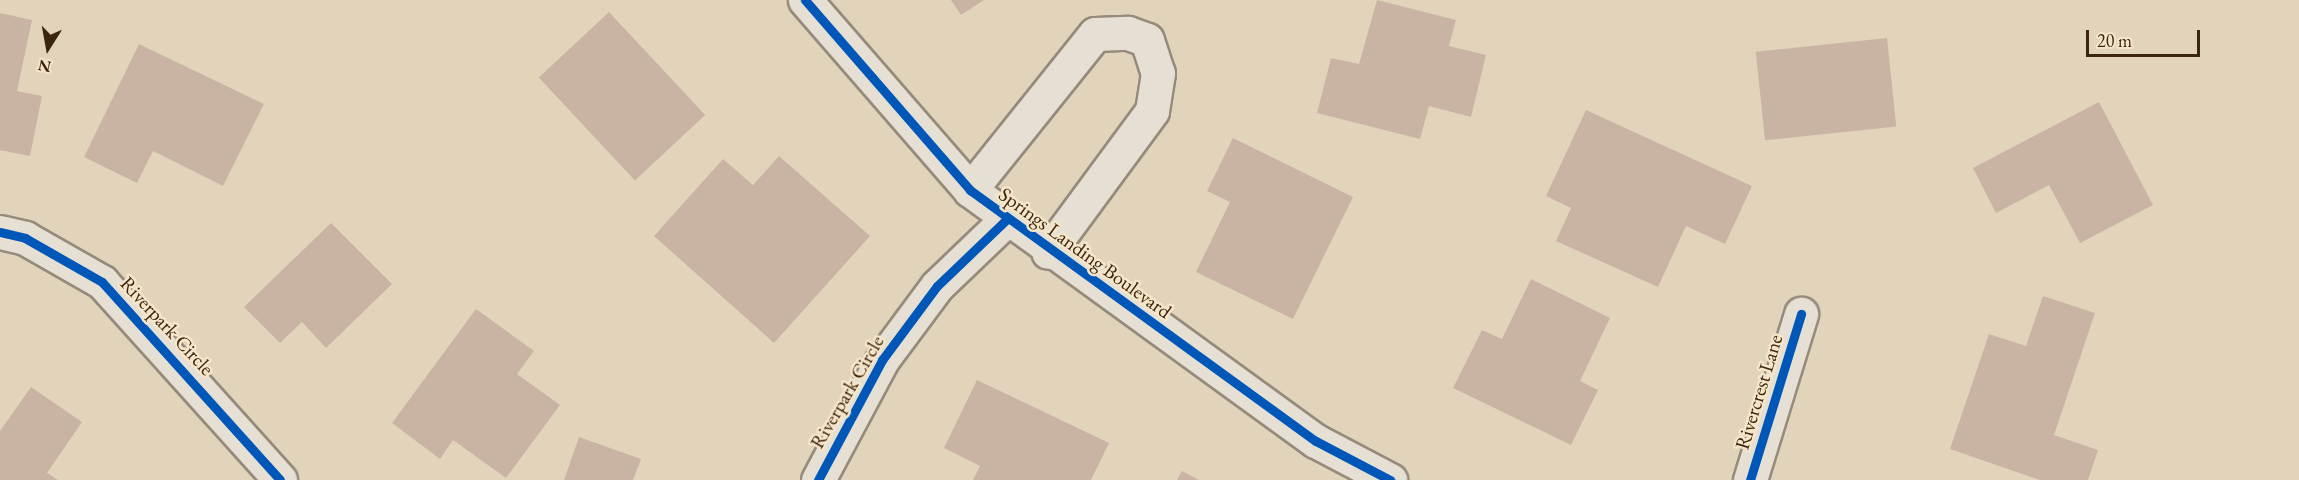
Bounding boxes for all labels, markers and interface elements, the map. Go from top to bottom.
north arrow [18,18,78,78]
scale bar [2089,18,2203,56]
text: 20 m [2097,29,2132,52]
text: N [36,55,53,78]
street label: Springs Landing Boulevard [994,182,1176,324]
street label: Riverpark Circle [115,272,219,380]
street label: Riverpark Circle [805,331,889,453]
street label: Rivercrest Lane [1730,332,1788,452]

